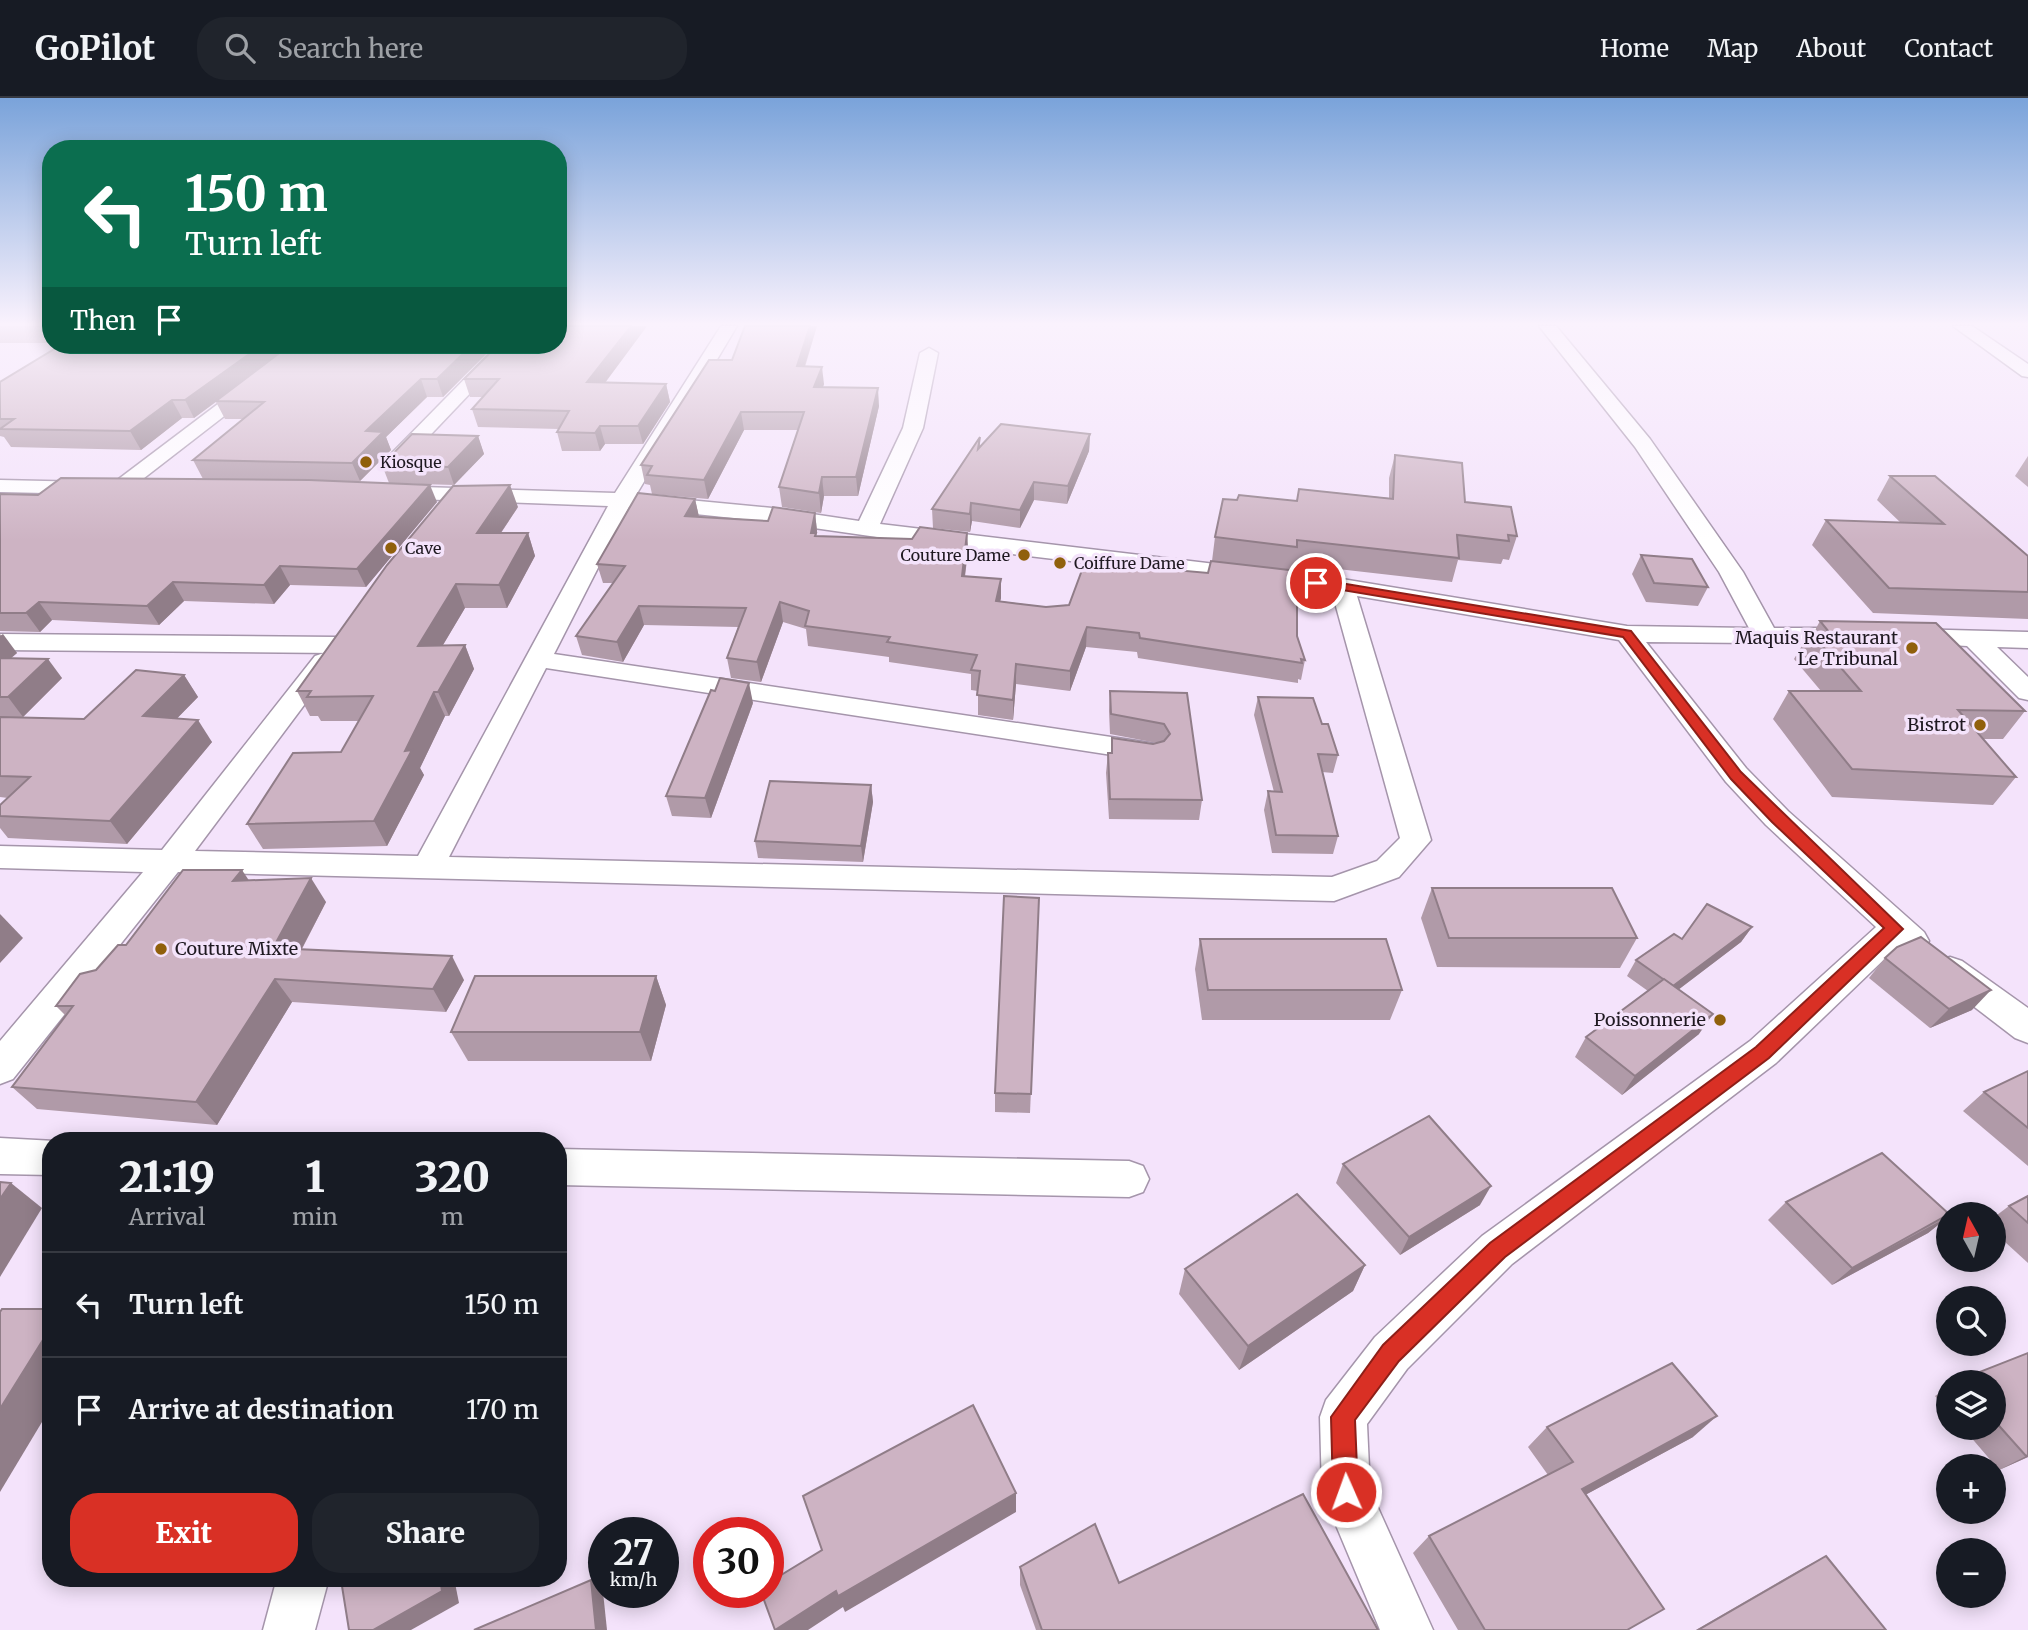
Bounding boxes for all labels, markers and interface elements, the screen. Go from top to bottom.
search box [197,17,687,80]
text: GoPilot [35,28,155,69]
icon: search [221,29,259,67]
text: Search here [277,32,423,65]
text: Home [1600,33,1669,64]
text: Map [1707,33,1758,64]
text: About [1796,33,1866,64]
text: Contact [1904,33,1993,64]
text: 150 m [185,163,328,224]
icon: left [70,168,161,259]
text: Turn left [185,224,322,264]
icon: arrive [150,301,188,339]
text: Then [70,304,136,337]
place label: Kiosque [380,452,442,472]
marker: Kiosque [358,454,374,470]
place label: Cave [405,538,441,558]
marker: Cave [383,540,399,556]
place label: Couture Dame [901,545,1010,565]
marker: Couture Dame [1016,547,1032,563]
place label: Coiffure Dame [1074,553,1185,573]
pin [1286,553,1346,613]
marker: Coiffure Dame [1052,555,1068,571]
icon: arrive [1297,564,1335,602]
place label: Maquis Restaurant Le Tribunal [1735,626,1898,670]
marker: Maquis Restaurant Le Tribunal [1904,640,1920,656]
place label: Bistrot [1907,713,1966,736]
marker: Bistrot [1972,717,1988,733]
place label: Couture Mixte [175,937,298,960]
marker: Couture Mixte [153,941,169,957]
place label: Poissonnerie [1594,1008,1706,1031]
marker: Poissonnerie [1712,1012,1728,1028]
text: 21:19 [119,1151,215,1203]
text: 1 [305,1151,325,1203]
text: 320 [415,1151,490,1203]
text: Arrival [129,1202,206,1231]
text: min [292,1202,338,1231]
text: m [441,1202,464,1231]
north arrow [1936,1202,2006,1272]
map controls [1936,1202,2006,1608]
icon: left [70,1286,108,1324]
button: search [1936,1286,2006,1356]
text: Turn left [129,1288,243,1321]
text: 150 m [465,1288,539,1321]
button: layers [1936,1370,2006,1440]
icon: arrive [70,1391,108,1429]
text: Arrive at destination [129,1393,394,1426]
text: 170 m [466,1393,539,1426]
button: + [1936,1454,2006,1524]
position arrow [1309,1455,1383,1529]
button: Exit [70,1493,298,1573]
button: Share [312,1493,539,1573]
speed limit sign: 30 [693,1517,784,1608]
text: 27 [613,1531,654,1575]
button: − [1936,1538,2006,1608]
text: km/h [610,1568,657,1591]

